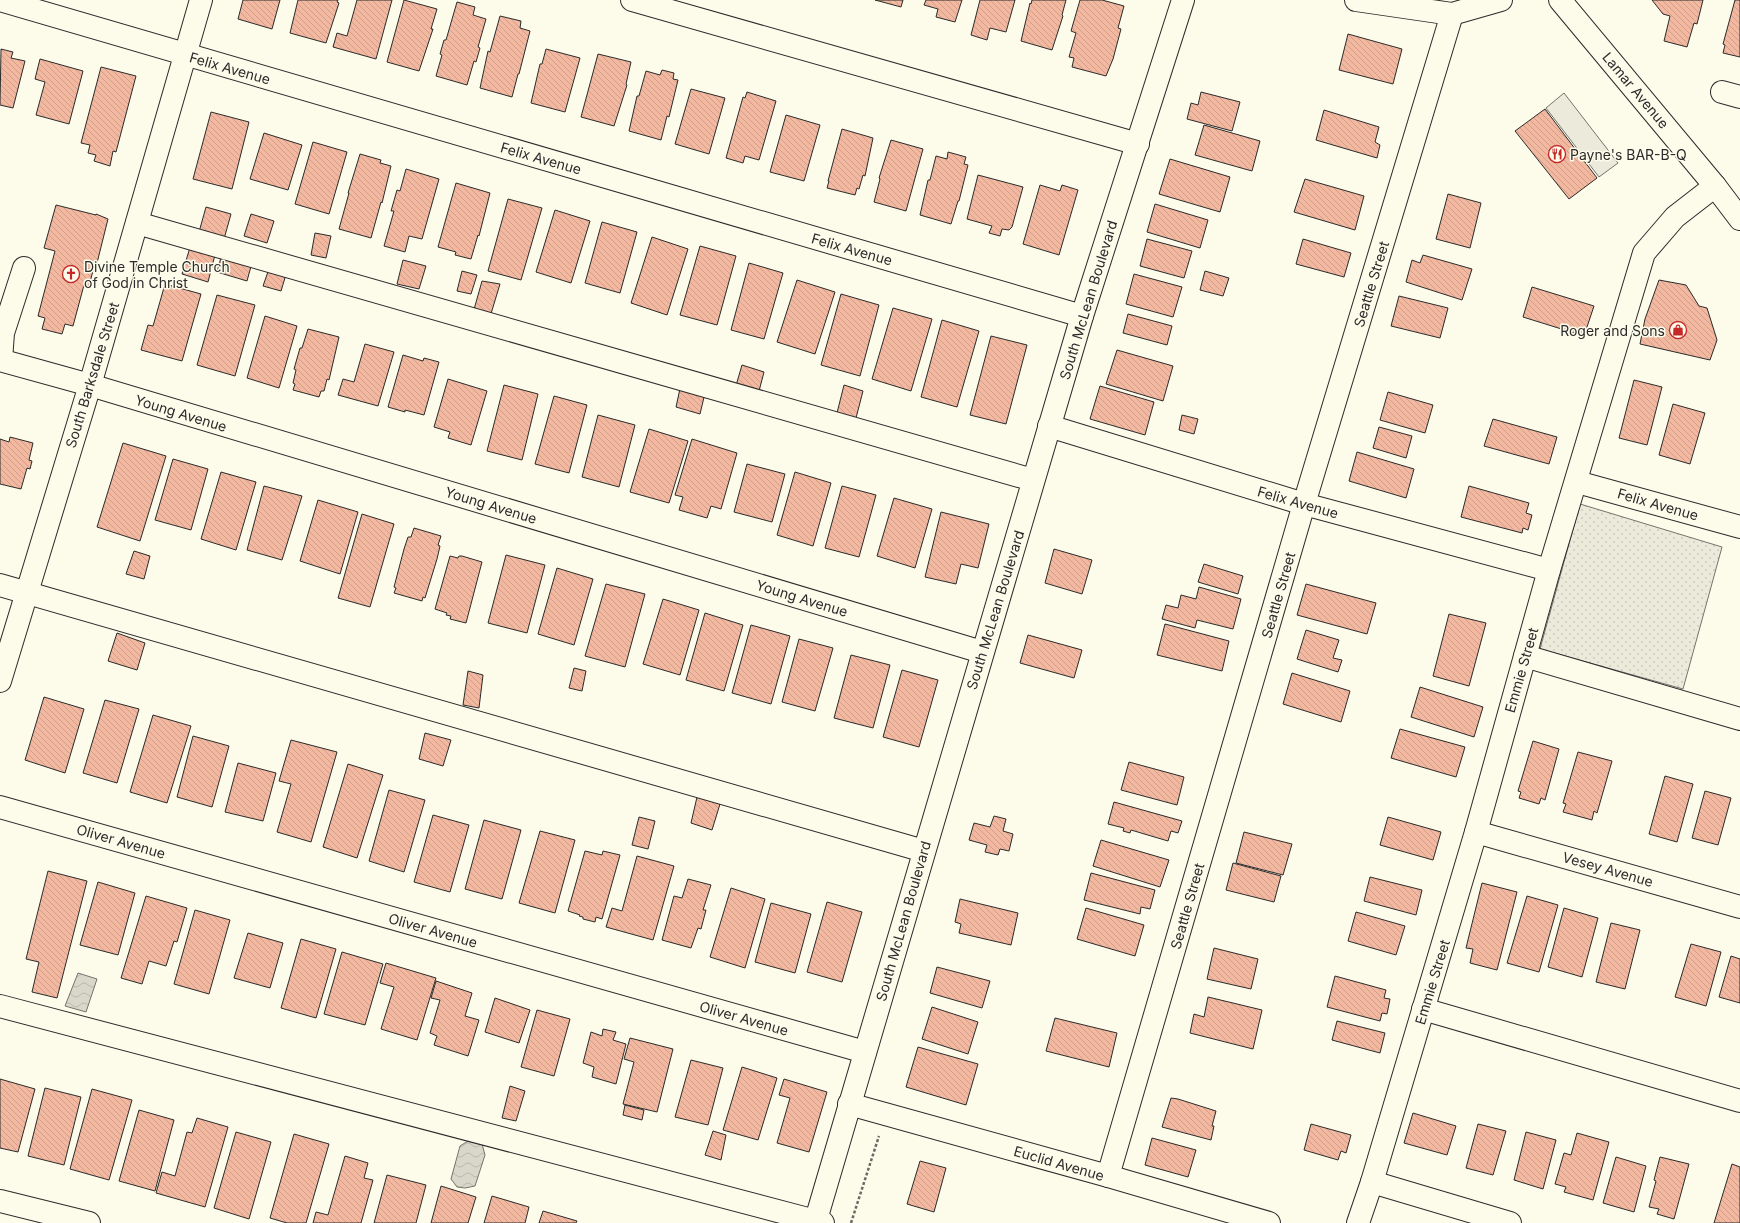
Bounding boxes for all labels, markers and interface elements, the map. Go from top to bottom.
street label: Felix Avenue [188,48,272,88]
street label: Lamar Avenue [1599,48,1673,132]
street label: Felix Avenue [499,138,583,178]
restaurant icon: Payne's BAR-B-Q [1547,144,1567,164]
place label: Payne's BAR-B-Q [1570,146,1687,163]
street label: South McLean Boulevard [1056,218,1120,382]
street label: Felix Avenue [810,229,894,269]
street label: Seattle Street [1350,239,1392,329]
place label: Divine Temple Church of God in Christ [84,258,230,291]
church icon: Divine Temple Church of God in Christ [61,264,81,284]
street label: South Barksdale Street [62,300,122,450]
shop icon: Roger and Sons [1668,320,1688,340]
place label: Roger and Sons [1560,322,1665,339]
street label: Young Avenue [133,391,229,435]
street label: Felix Avenue [1256,482,1340,522]
street label: Young Avenue [443,483,539,527]
street label: Felix Avenue [1616,484,1700,524]
street label: South McLean Boulevard [963,528,1027,692]
street label: Seattle Street [1258,550,1299,640]
street label: Young Avenue [754,576,850,620]
street label: Emmie Street [1501,625,1541,715]
street label: Oliver Avenue [75,820,167,862]
street label: South McLean Boulevard [872,839,934,1003]
street label: Vesey Avenue [1561,848,1655,890]
street label: Seattle Street [1167,861,1208,951]
street label: Oliver Avenue [387,909,479,951]
street label: Emmie Street [1411,937,1453,1027]
street label: Oliver Avenue [698,997,790,1039]
street label: Euclid Avenue [1012,1142,1106,1184]

